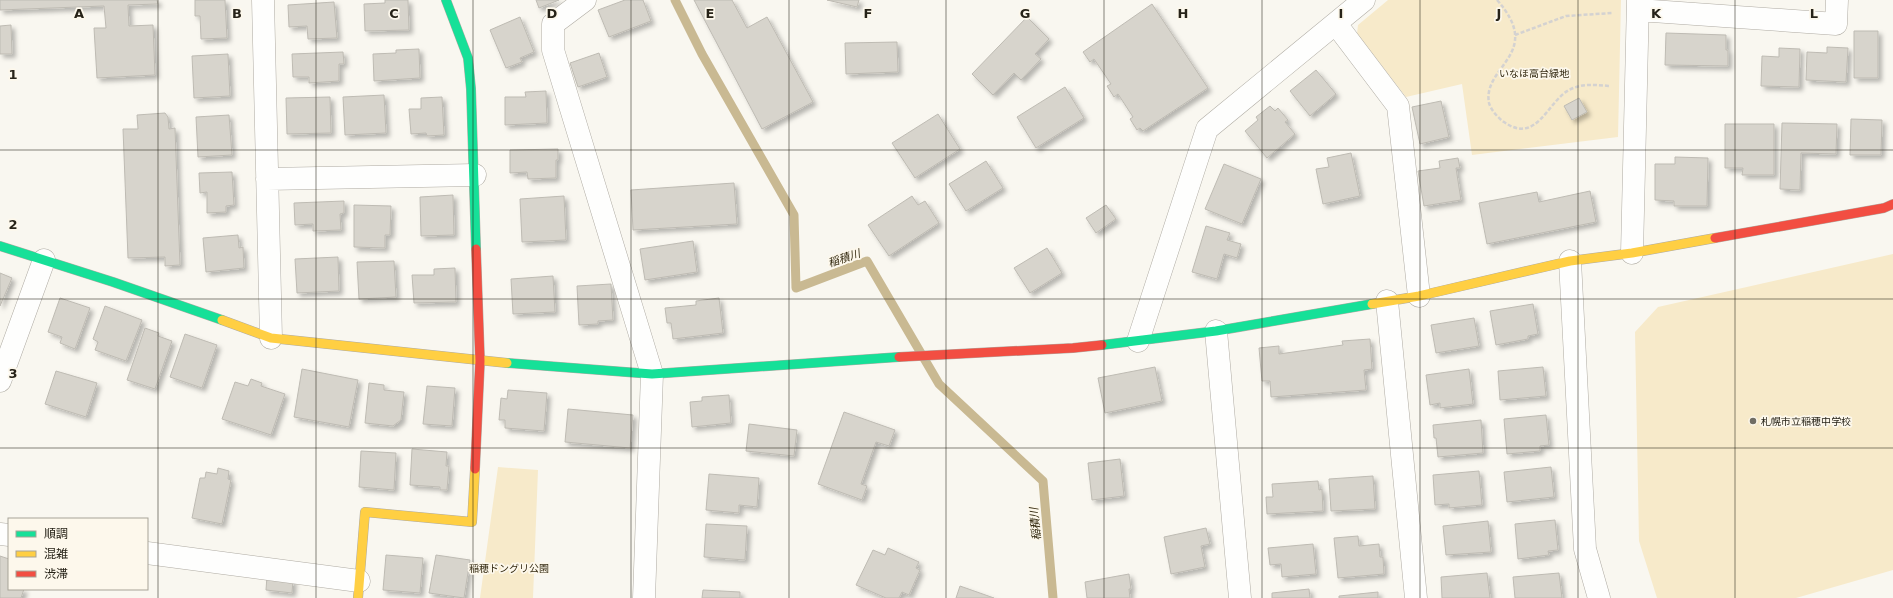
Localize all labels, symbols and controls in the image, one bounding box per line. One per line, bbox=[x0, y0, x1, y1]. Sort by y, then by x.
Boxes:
text: A bbox=[74, 6, 84, 21]
text: B bbox=[232, 6, 242, 21]
text: C bbox=[389, 6, 399, 21]
text: D bbox=[547, 6, 558, 21]
text: E bbox=[706, 6, 714, 21]
text: F bbox=[864, 6, 872, 21]
text: G bbox=[1020, 6, 1030, 21]
text: H bbox=[1178, 6, 1188, 21]
text: I bbox=[1339, 6, 1343, 21]
text: J bbox=[1496, 6, 1501, 21]
text: K bbox=[1651, 6, 1662, 21]
text: L bbox=[1810, 6, 1818, 21]
text: 1 bbox=[8, 67, 18, 82]
park label: いなほ高台緑地 bbox=[1499, 68, 1570, 79]
text: 2 bbox=[8, 217, 18, 232]
water label: 稲積川 bbox=[826, 247, 863, 270]
text: 3 bbox=[8, 366, 18, 381]
marker: 札幌市立稲穂中学校 bbox=[1748, 416, 1758, 426]
place label: 札幌市立稲穂中学校 bbox=[1761, 416, 1851, 427]
water label: 稲積川 bbox=[1027, 506, 1043, 541]
legend bbox=[8, 518, 148, 590]
text: 順調 bbox=[44, 527, 68, 541]
text: 混雑 bbox=[44, 547, 68, 561]
park label: 稲穂ドングリ公園 bbox=[469, 563, 549, 574]
text: 渋滞 bbox=[44, 567, 68, 581]

